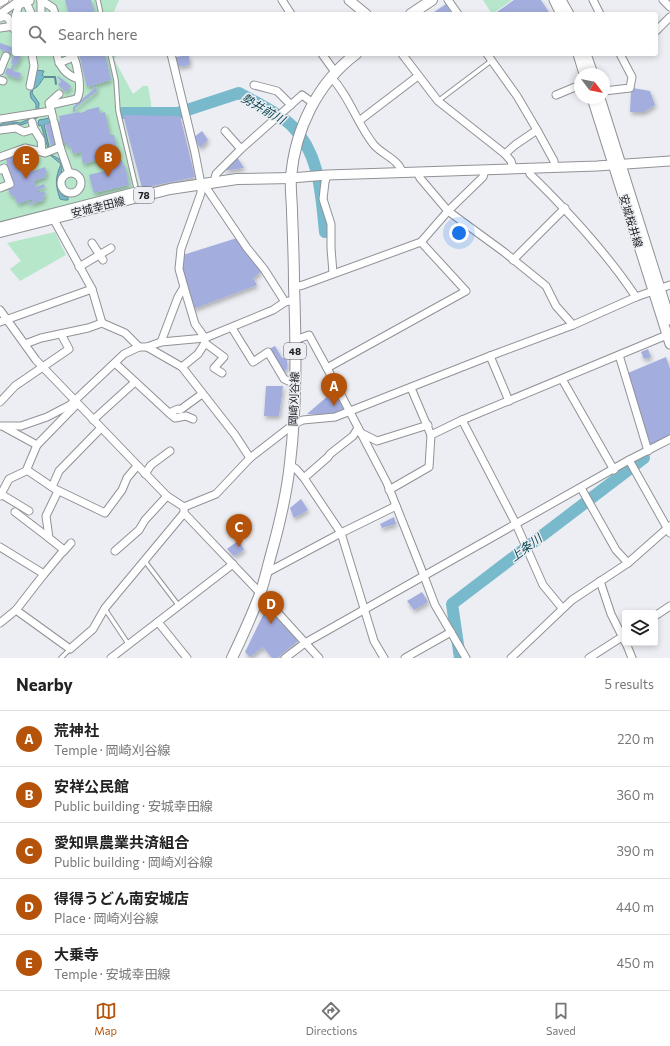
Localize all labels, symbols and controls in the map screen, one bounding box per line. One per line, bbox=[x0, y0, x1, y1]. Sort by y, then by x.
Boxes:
search box bbox=[12, 12, 658, 56]
icon: search bbox=[26, 23, 48, 45]
text: Search here bbox=[58, 25, 137, 43]
north arrow bbox=[574, 68, 610, 104]
water label: 勢井前川 bbox=[239, 90, 290, 127]
pin: B bbox=[95, 144, 121, 177]
pin: E bbox=[13, 146, 39, 179]
road number: 78 bbox=[134, 187, 154, 203]
street label: 安城桜井線 bbox=[617, 193, 646, 249]
street label: 安城幸田線 bbox=[70, 194, 126, 219]
your location bbox=[449, 223, 469, 243]
road number: 48 bbox=[284, 343, 306, 359]
street label: 岡崎刈谷線 bbox=[286, 371, 301, 427]
pin: A bbox=[321, 373, 347, 406]
pin: C bbox=[226, 514, 252, 547]
water label: 上条川 bbox=[507, 530, 546, 564]
pin: D bbox=[258, 591, 284, 624]
map controls bbox=[622, 610, 658, 646]
button: layers bbox=[622, 610, 658, 646]
text: Nearby bbox=[16, 674, 73, 695]
text: 5 results bbox=[604, 676, 654, 692]
text: 荒神社 bbox=[54, 721, 99, 739]
text: A bbox=[24, 731, 34, 747]
text: 220 m bbox=[617, 731, 654, 747]
text: Temple · 岡崎刈谷線 bbox=[54, 742, 170, 758]
text: 安祥公民館 bbox=[54, 777, 129, 795]
text: B bbox=[25, 787, 33, 803]
text: 360 m bbox=[616, 787, 654, 803]
text: Public building · 安城幸田線 bbox=[54, 798, 213, 814]
text: 愛知県農業共済組合 bbox=[54, 833, 189, 851]
text: C bbox=[25, 843, 33, 859]
text: 390 m bbox=[616, 843, 654, 859]
text: Public building · 岡崎刈谷線 bbox=[54, 854, 213, 870]
text: 得得うどん南安城店 bbox=[54, 889, 189, 907]
text: D bbox=[24, 899, 34, 915]
text: 440 m bbox=[616, 899, 654, 915]
text: Place · 岡崎刈谷線 bbox=[54, 910, 159, 926]
text: 大乗寺 bbox=[54, 945, 99, 963]
text: E bbox=[25, 955, 33, 971]
text: 450 m bbox=[616, 955, 654, 971]
text: Temple · 安城幸田線 bbox=[54, 966, 170, 982]
tab: Map bbox=[94, 1000, 117, 1037]
tab: Directions bbox=[306, 1000, 357, 1037]
tab: Saved bbox=[546, 1000, 576, 1037]

